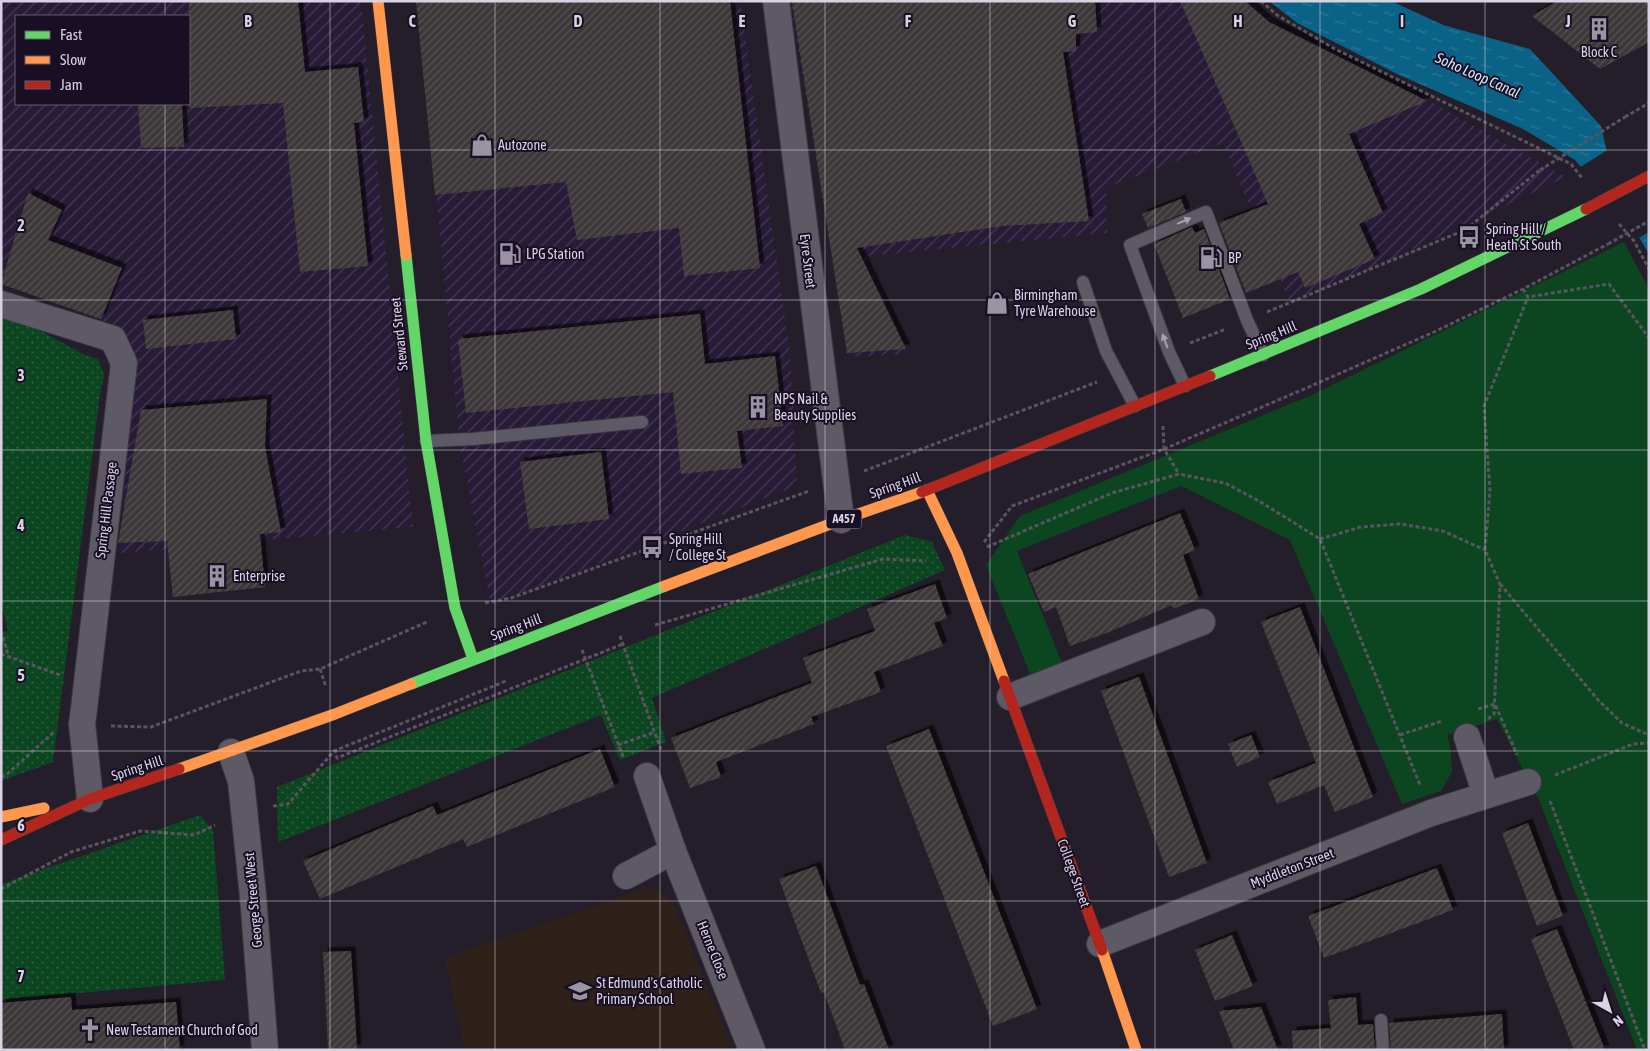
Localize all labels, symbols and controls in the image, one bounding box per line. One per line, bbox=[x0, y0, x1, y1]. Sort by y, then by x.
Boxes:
text: B bbox=[244, 12, 252, 30]
text: C bbox=[408, 12, 416, 30]
text: D bbox=[574, 12, 583, 30]
text: E bbox=[739, 12, 746, 30]
text: F bbox=[905, 12, 912, 30]
text: G bbox=[1068, 12, 1077, 30]
text: H bbox=[1233, 12, 1243, 30]
text: I bbox=[1400, 12, 1404, 30]
text: J bbox=[1564, 12, 1571, 30]
legend bbox=[15, 15, 190, 105]
building icon: Block C bbox=[1586, 16, 1612, 42]
text: Fast bbox=[60, 26, 82, 43]
place label: Block C bbox=[1581, 44, 1618, 60]
water label: Soho Loop Canal bbox=[1432, 48, 1523, 101]
text: Slow bbox=[60, 51, 86, 68]
text: Jam bbox=[60, 76, 83, 93]
shop icon: Autozone bbox=[469, 132, 495, 158]
place label: Autozone bbox=[498, 137, 547, 153]
text: 2 bbox=[17, 216, 25, 234]
one-way arrow bbox=[1177, 217, 1191, 225]
place label: Spring Hill / Heath St South bbox=[1486, 221, 1562, 253]
bus stop icon: Spring Hill / Heath St South bbox=[1456, 224, 1482, 250]
street label: Eyre Street bbox=[797, 233, 819, 289]
fuel station icon: LPG Station bbox=[497, 241, 523, 267]
fuel station icon: BP bbox=[1198, 245, 1224, 271]
place label: LPG Station bbox=[526, 246, 585, 262]
place label: BP bbox=[1228, 250, 1242, 266]
place label: Birmingham Tyre Warehouse bbox=[1014, 287, 1096, 319]
shop icon: Birmingham Tyre Warehouse bbox=[984, 290, 1010, 316]
street label: Steward Street bbox=[387, 296, 411, 372]
street label: Spring Hill bbox=[1243, 317, 1299, 352]
one-way arrow bbox=[1161, 334, 1168, 349]
text: 3 bbox=[17, 366, 25, 384]
place label: NPS Nail & Beauty Supplies bbox=[774, 391, 856, 423]
building icon: NPS Nail & Beauty Supplies bbox=[745, 394, 771, 420]
street label: Spring Hill Passage bbox=[92, 461, 120, 559]
street label: Spring Hill bbox=[867, 469, 923, 501]
road number: A457 bbox=[826, 509, 862, 528]
text: 4 bbox=[16, 516, 25, 534]
place label: Spring Hill / College St bbox=[669, 531, 726, 563]
bus stop icon: Spring Hill / College St bbox=[639, 534, 665, 560]
building icon: Enterprise bbox=[204, 563, 230, 589]
place label: Enterprise bbox=[233, 568, 285, 584]
street label: Spring Hill bbox=[488, 610, 544, 644]
text: 5 bbox=[17, 666, 25, 684]
street label: Spring Hill bbox=[109, 752, 165, 784]
text: 6 bbox=[17, 816, 25, 834]
street label: College Street bbox=[1054, 837, 1094, 909]
street label: Myddleton Street bbox=[1248, 845, 1336, 891]
street label: George Street West bbox=[241, 852, 265, 948]
street label: Herne Close bbox=[694, 919, 732, 981]
text: 7 bbox=[17, 967, 25, 985]
place label: St Edmund's Catholic Primary School bbox=[596, 975, 703, 1007]
school or university icon: St Edmund's Catholic Primary School bbox=[567, 978, 593, 1004]
north arrow bbox=[1585, 986, 1635, 1036]
text: N bbox=[1610, 1012, 1626, 1030]
church icon: New Testament Church of God bbox=[77, 1017, 103, 1043]
place label: New Testament Church of God bbox=[106, 1022, 258, 1038]

